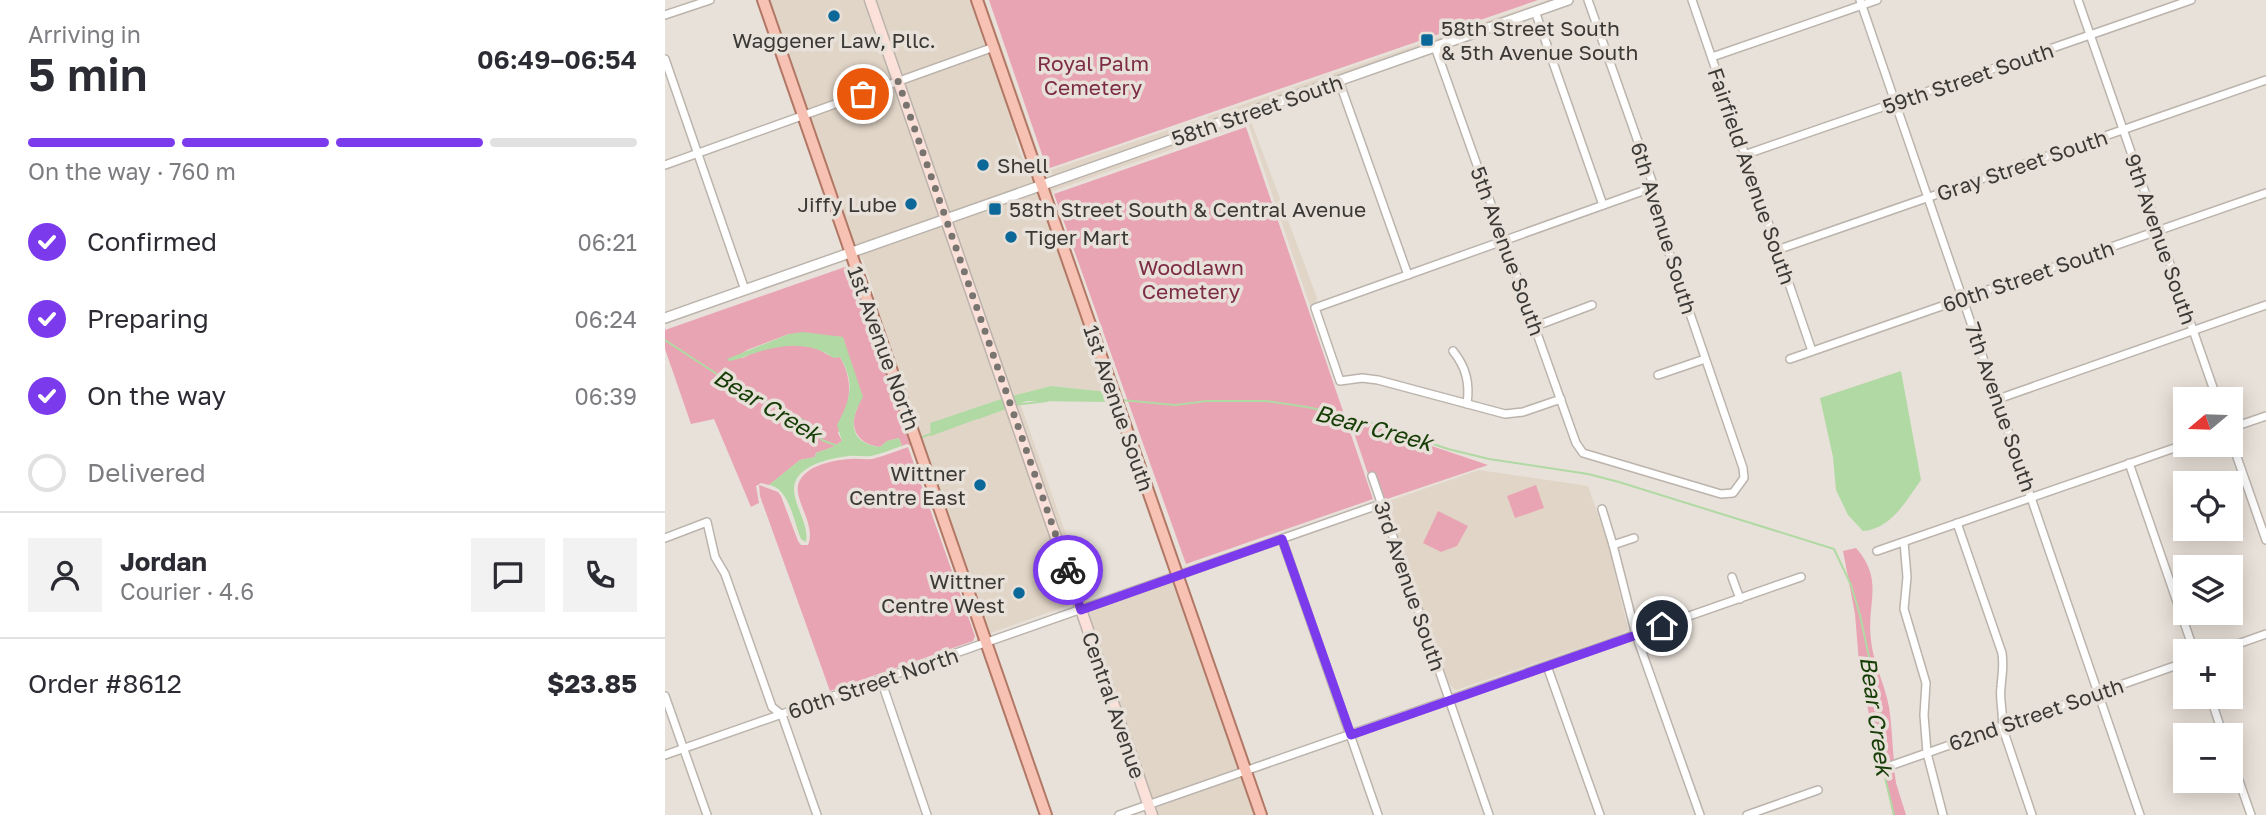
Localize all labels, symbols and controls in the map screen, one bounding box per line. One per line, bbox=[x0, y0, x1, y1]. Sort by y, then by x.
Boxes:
marker: Waggener Law, Pllc. bbox=[826, 8, 842, 24]
place label: 58th Street South & 5th Avenue South bbox=[1441, 15, 1639, 65]
text: Arriving in bbox=[28, 20, 141, 48]
place label: Waggener Law, Pllc. bbox=[732, 27, 936, 53]
marker: 58th Street South & 5th Avenue South bbox=[1419, 32, 1435, 48]
street label: 59th Street South bbox=[1879, 37, 2057, 119]
text: 06:49–06:54 bbox=[477, 44, 637, 75]
text: 5 min bbox=[28, 46, 148, 101]
park label: Royal Palm Cemetery bbox=[1037, 50, 1149, 100]
pin bbox=[833, 64, 893, 124]
street label: Fairfield Avenue South bbox=[1703, 64, 1801, 288]
street label: 58th Street South bbox=[1168, 69, 1346, 151]
icon: bag bbox=[844, 75, 882, 113]
street label: Gray Street South bbox=[1933, 124, 2111, 206]
street label: 6th Avenue South bbox=[1625, 139, 1703, 317]
street label: 9th Avenue South bbox=[2120, 150, 2202, 328]
place label: Shell bbox=[997, 152, 1049, 178]
text: On the way · 760 m bbox=[28, 157, 236, 185]
marker: Shell bbox=[975, 157, 991, 173]
street label: 5th Avenue South bbox=[1465, 163, 1551, 339]
place label: Jiffy Lube bbox=[797, 191, 897, 217]
marker: Jiffy Lube bbox=[903, 196, 919, 212]
place label: 58th Street South & Central Avenue bbox=[1009, 196, 1366, 222]
marker: 58th Street South & Central Avenue bbox=[987, 201, 1003, 217]
icon: check bbox=[28, 223, 66, 261]
place label: Tiger Mart bbox=[1025, 224, 1129, 250]
text: Confirmed bbox=[87, 226, 217, 257]
text: 06:21 bbox=[577, 228, 637, 256]
marker: Tiger Mart bbox=[1003, 229, 1019, 245]
street label: 60th Street South bbox=[1939, 234, 2117, 318]
park label: Woodlawn Cemetery bbox=[1138, 254, 1244, 304]
street label: 1st Avenue North bbox=[842, 262, 926, 434]
icon: check bbox=[28, 300, 66, 338]
text: Preparing bbox=[87, 303, 209, 334]
text: 06:24 bbox=[575, 305, 637, 333]
street label: 7th Avenue South bbox=[1960, 319, 2042, 495]
street label: 1st Avenue South bbox=[1078, 321, 1160, 495]
water label: Bear Creek bbox=[709, 362, 829, 449]
icon: check bbox=[28, 377, 66, 415]
text: On the way bbox=[87, 380, 226, 411]
text: 06:39 bbox=[575, 382, 637, 410]
north arrow bbox=[2173, 387, 2243, 457]
map controls bbox=[2173, 387, 2243, 793]
water label: Bear Creek bbox=[1312, 398, 1438, 457]
text: Delivered bbox=[87, 457, 206, 488]
place label: Wittner Centre East bbox=[849, 460, 966, 510]
button: locate bbox=[2173, 471, 2243, 541]
marker: Wittner Centre East bbox=[972, 477, 988, 493]
street label: 3rd Avenue South bbox=[1369, 498, 1451, 674]
courier bbox=[1033, 535, 1103, 605]
button: person bbox=[28, 538, 102, 612]
button: chat bbox=[471, 538, 545, 612]
button: phone bbox=[563, 538, 637, 612]
text: Jordan bbox=[120, 546, 207, 577]
icon: bike bbox=[1049, 551, 1087, 589]
button: layers bbox=[2173, 555, 2243, 625]
place label: Wittner Centre West bbox=[881, 568, 1005, 618]
text: Courier · 4.6 bbox=[120, 577, 254, 605]
marker: Wittner Centre West bbox=[1011, 585, 1027, 601]
pin bbox=[1632, 596, 1692, 656]
icon: home bbox=[1643, 607, 1681, 645]
street label: Central Avenue bbox=[1077, 628, 1151, 782]
button: + bbox=[2173, 639, 2243, 709]
street label: 60th Street North bbox=[785, 642, 961, 724]
water label: Bear Creek bbox=[1855, 654, 1900, 780]
text: Order #8612 bbox=[28, 668, 182, 699]
text: $23.85 bbox=[547, 668, 637, 699]
street label: 62nd Street South bbox=[1945, 672, 2127, 756]
button: − bbox=[2173, 723, 2243, 793]

